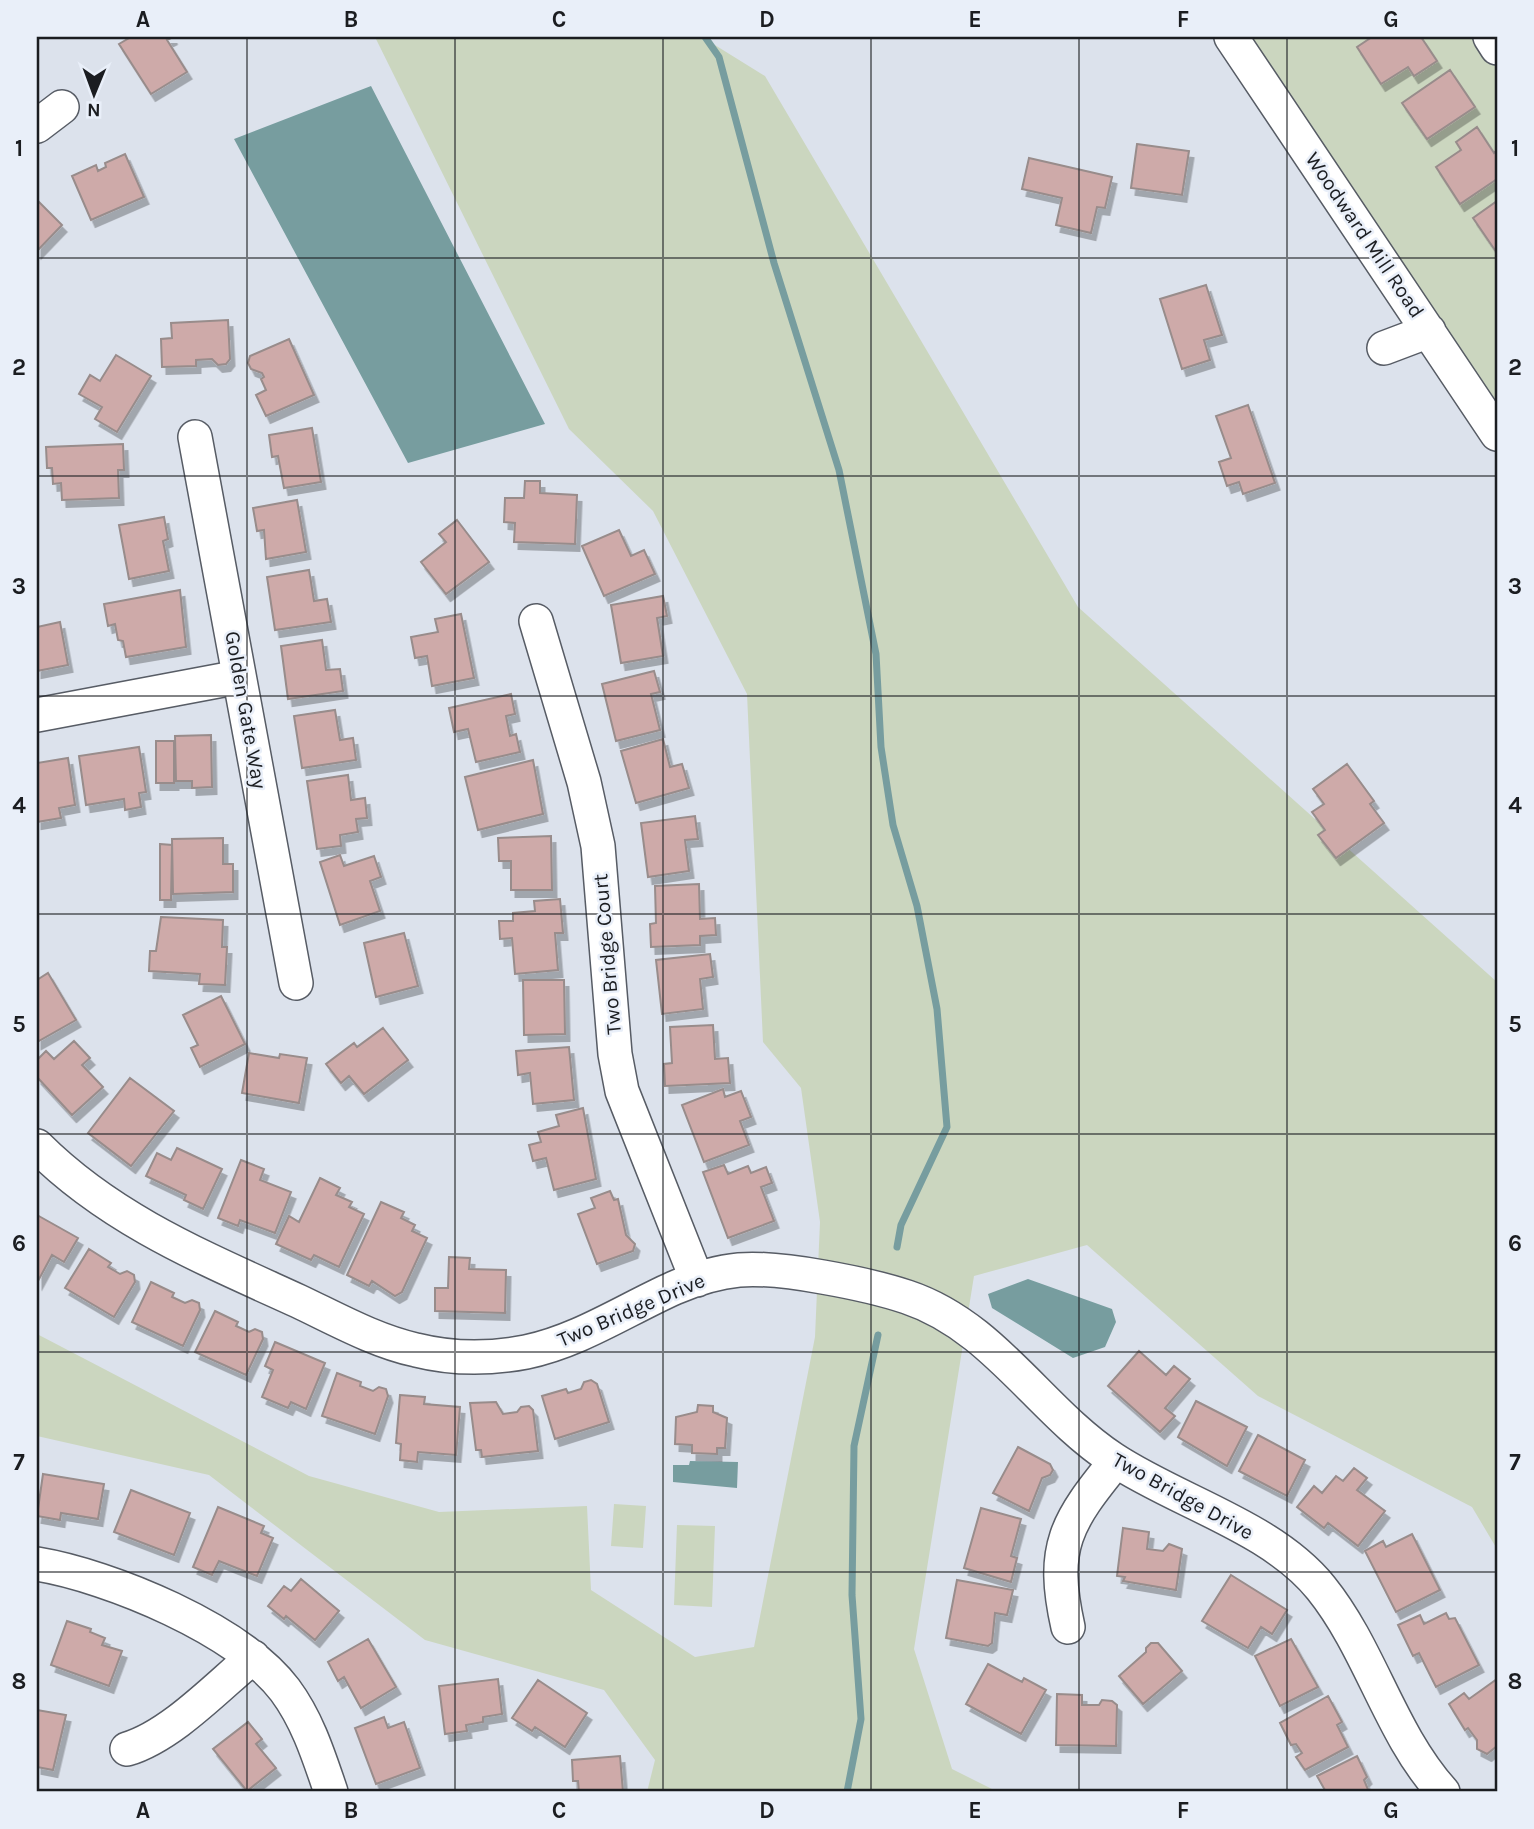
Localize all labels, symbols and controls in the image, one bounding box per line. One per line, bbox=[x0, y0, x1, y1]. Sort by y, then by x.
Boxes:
text: A bbox=[136, 6, 150, 33]
text: B bbox=[344, 6, 358, 33]
text: C bbox=[552, 6, 566, 33]
text: D bbox=[759, 6, 775, 33]
text: E bbox=[968, 6, 982, 33]
text: F bbox=[1177, 6, 1189, 33]
text: G bbox=[1383, 6, 1399, 33]
north arrow bbox=[60, 60, 130, 130]
text: N bbox=[87, 99, 101, 121]
text: 1 bbox=[15, 135, 23, 162]
text: 1 bbox=[1511, 135, 1519, 162]
street label: Woodward Mill Road bbox=[1301, 148, 1429, 322]
text: 2 bbox=[12, 354, 26, 381]
text: 2 bbox=[1508, 354, 1522, 381]
text: 3 bbox=[12, 573, 26, 600]
text: 3 bbox=[1508, 573, 1522, 600]
street label: Golden Gate Way bbox=[220, 629, 272, 791]
text: 4 bbox=[12, 792, 26, 819]
text: 4 bbox=[1508, 792, 1522, 819]
street label: Two Bridge Court bbox=[588, 873, 626, 1035]
text: 5 bbox=[12, 1011, 26, 1038]
text: 5 bbox=[1508, 1011, 1522, 1038]
text: 6 bbox=[12, 1230, 26, 1257]
text: 6 bbox=[1508, 1230, 1522, 1257]
street label: Two Bridge Drive bbox=[554, 1268, 708, 1352]
street label: Two Bridge Drive bbox=[1108, 1447, 1258, 1545]
text: 7 bbox=[13, 1449, 25, 1476]
text: 7 bbox=[1509, 1449, 1521, 1476]
text: 8 bbox=[12, 1668, 26, 1695]
text: 8 bbox=[1508, 1668, 1522, 1695]
text: A bbox=[136, 1797, 150, 1824]
text: B bbox=[344, 1797, 358, 1824]
text: C bbox=[552, 1797, 566, 1824]
text: D bbox=[759, 1797, 775, 1824]
text: E bbox=[968, 1797, 982, 1824]
text: F bbox=[1177, 1797, 1189, 1824]
text: G bbox=[1383, 1797, 1399, 1824]

